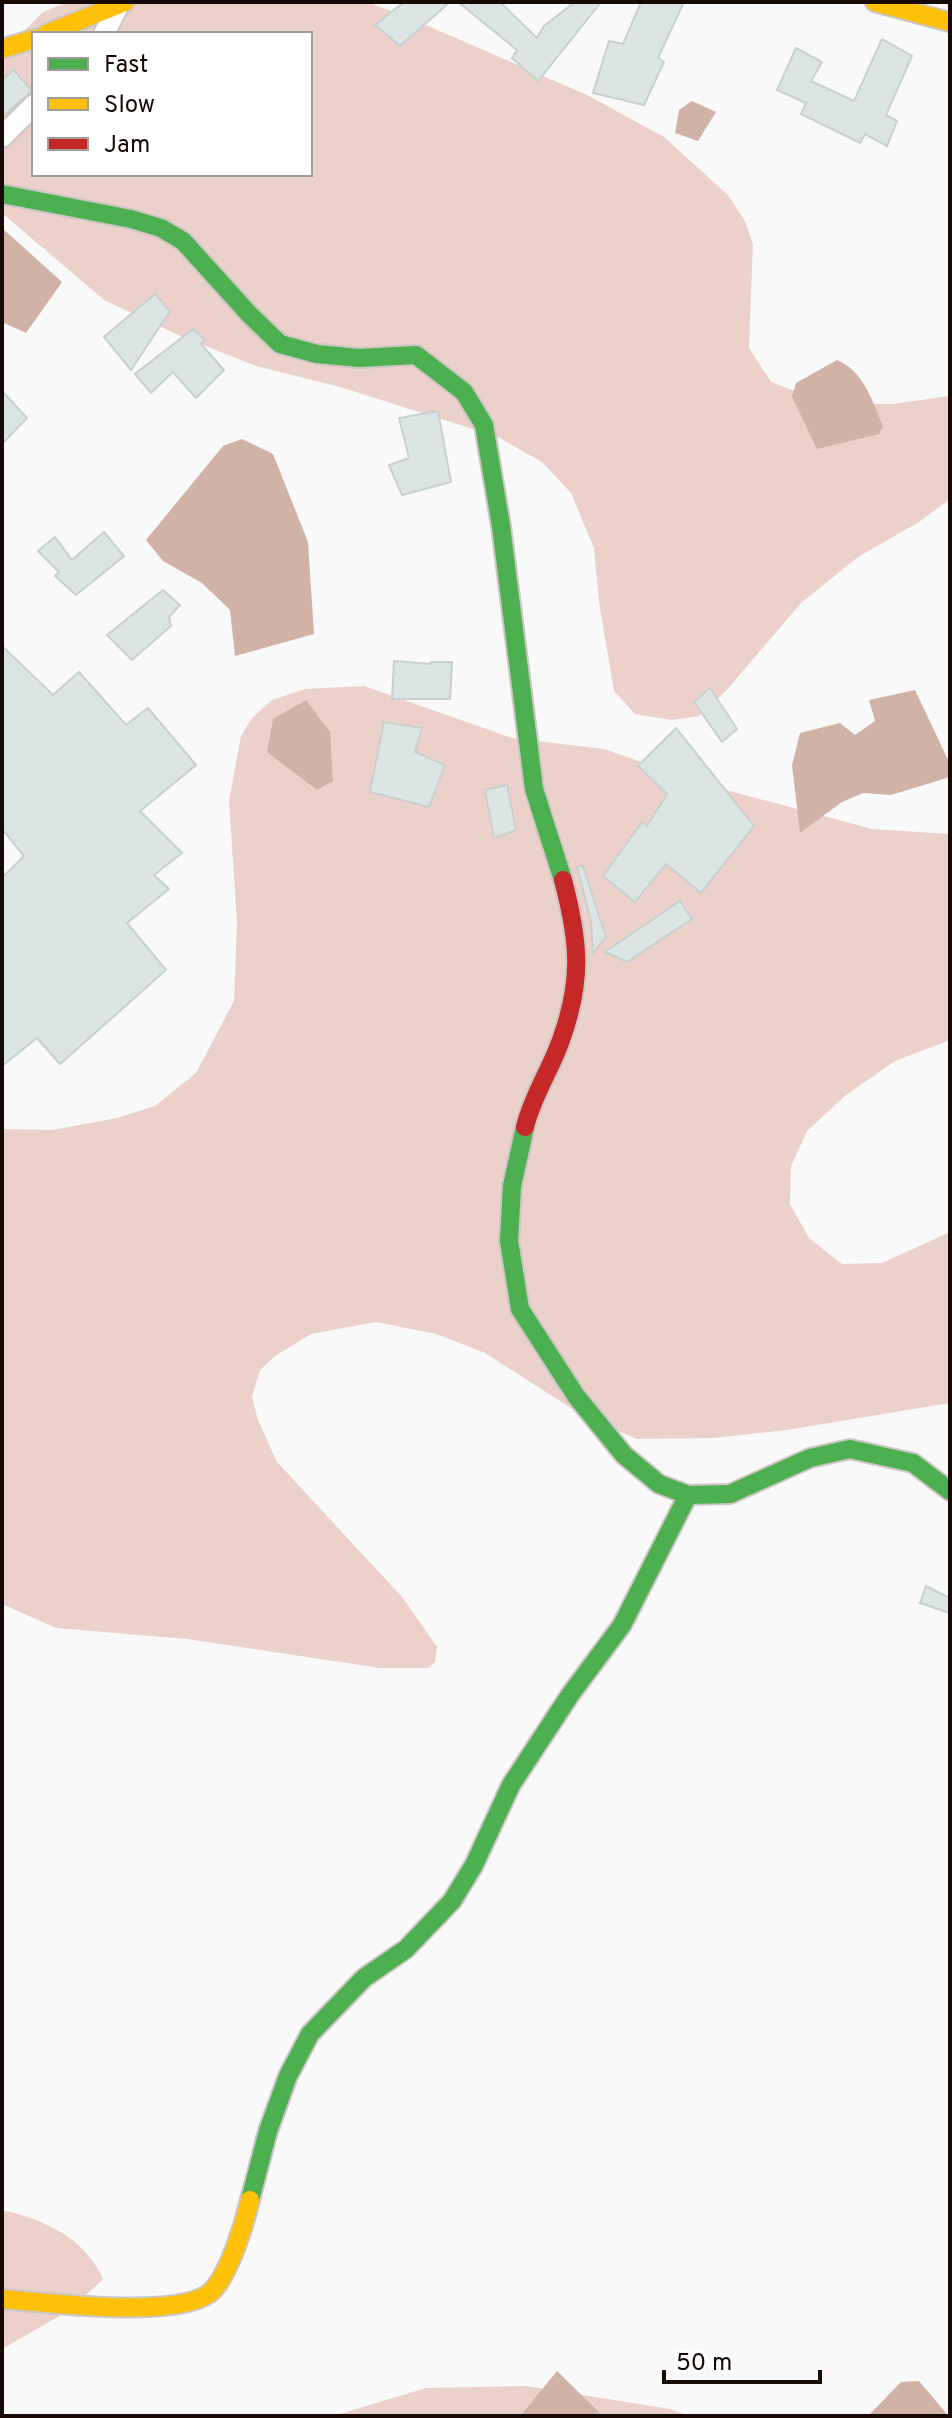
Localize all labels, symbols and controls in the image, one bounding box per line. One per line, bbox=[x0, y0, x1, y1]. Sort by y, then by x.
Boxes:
legend bbox=[32, 32, 312, 176]
text: Fast bbox=[104, 51, 148, 81]
text: Slow bbox=[104, 91, 155, 121]
text: Jam bbox=[104, 131, 150, 161]
scale bar bbox=[664, 2334, 820, 2384]
text: 50 m bbox=[676, 2349, 732, 2379]

